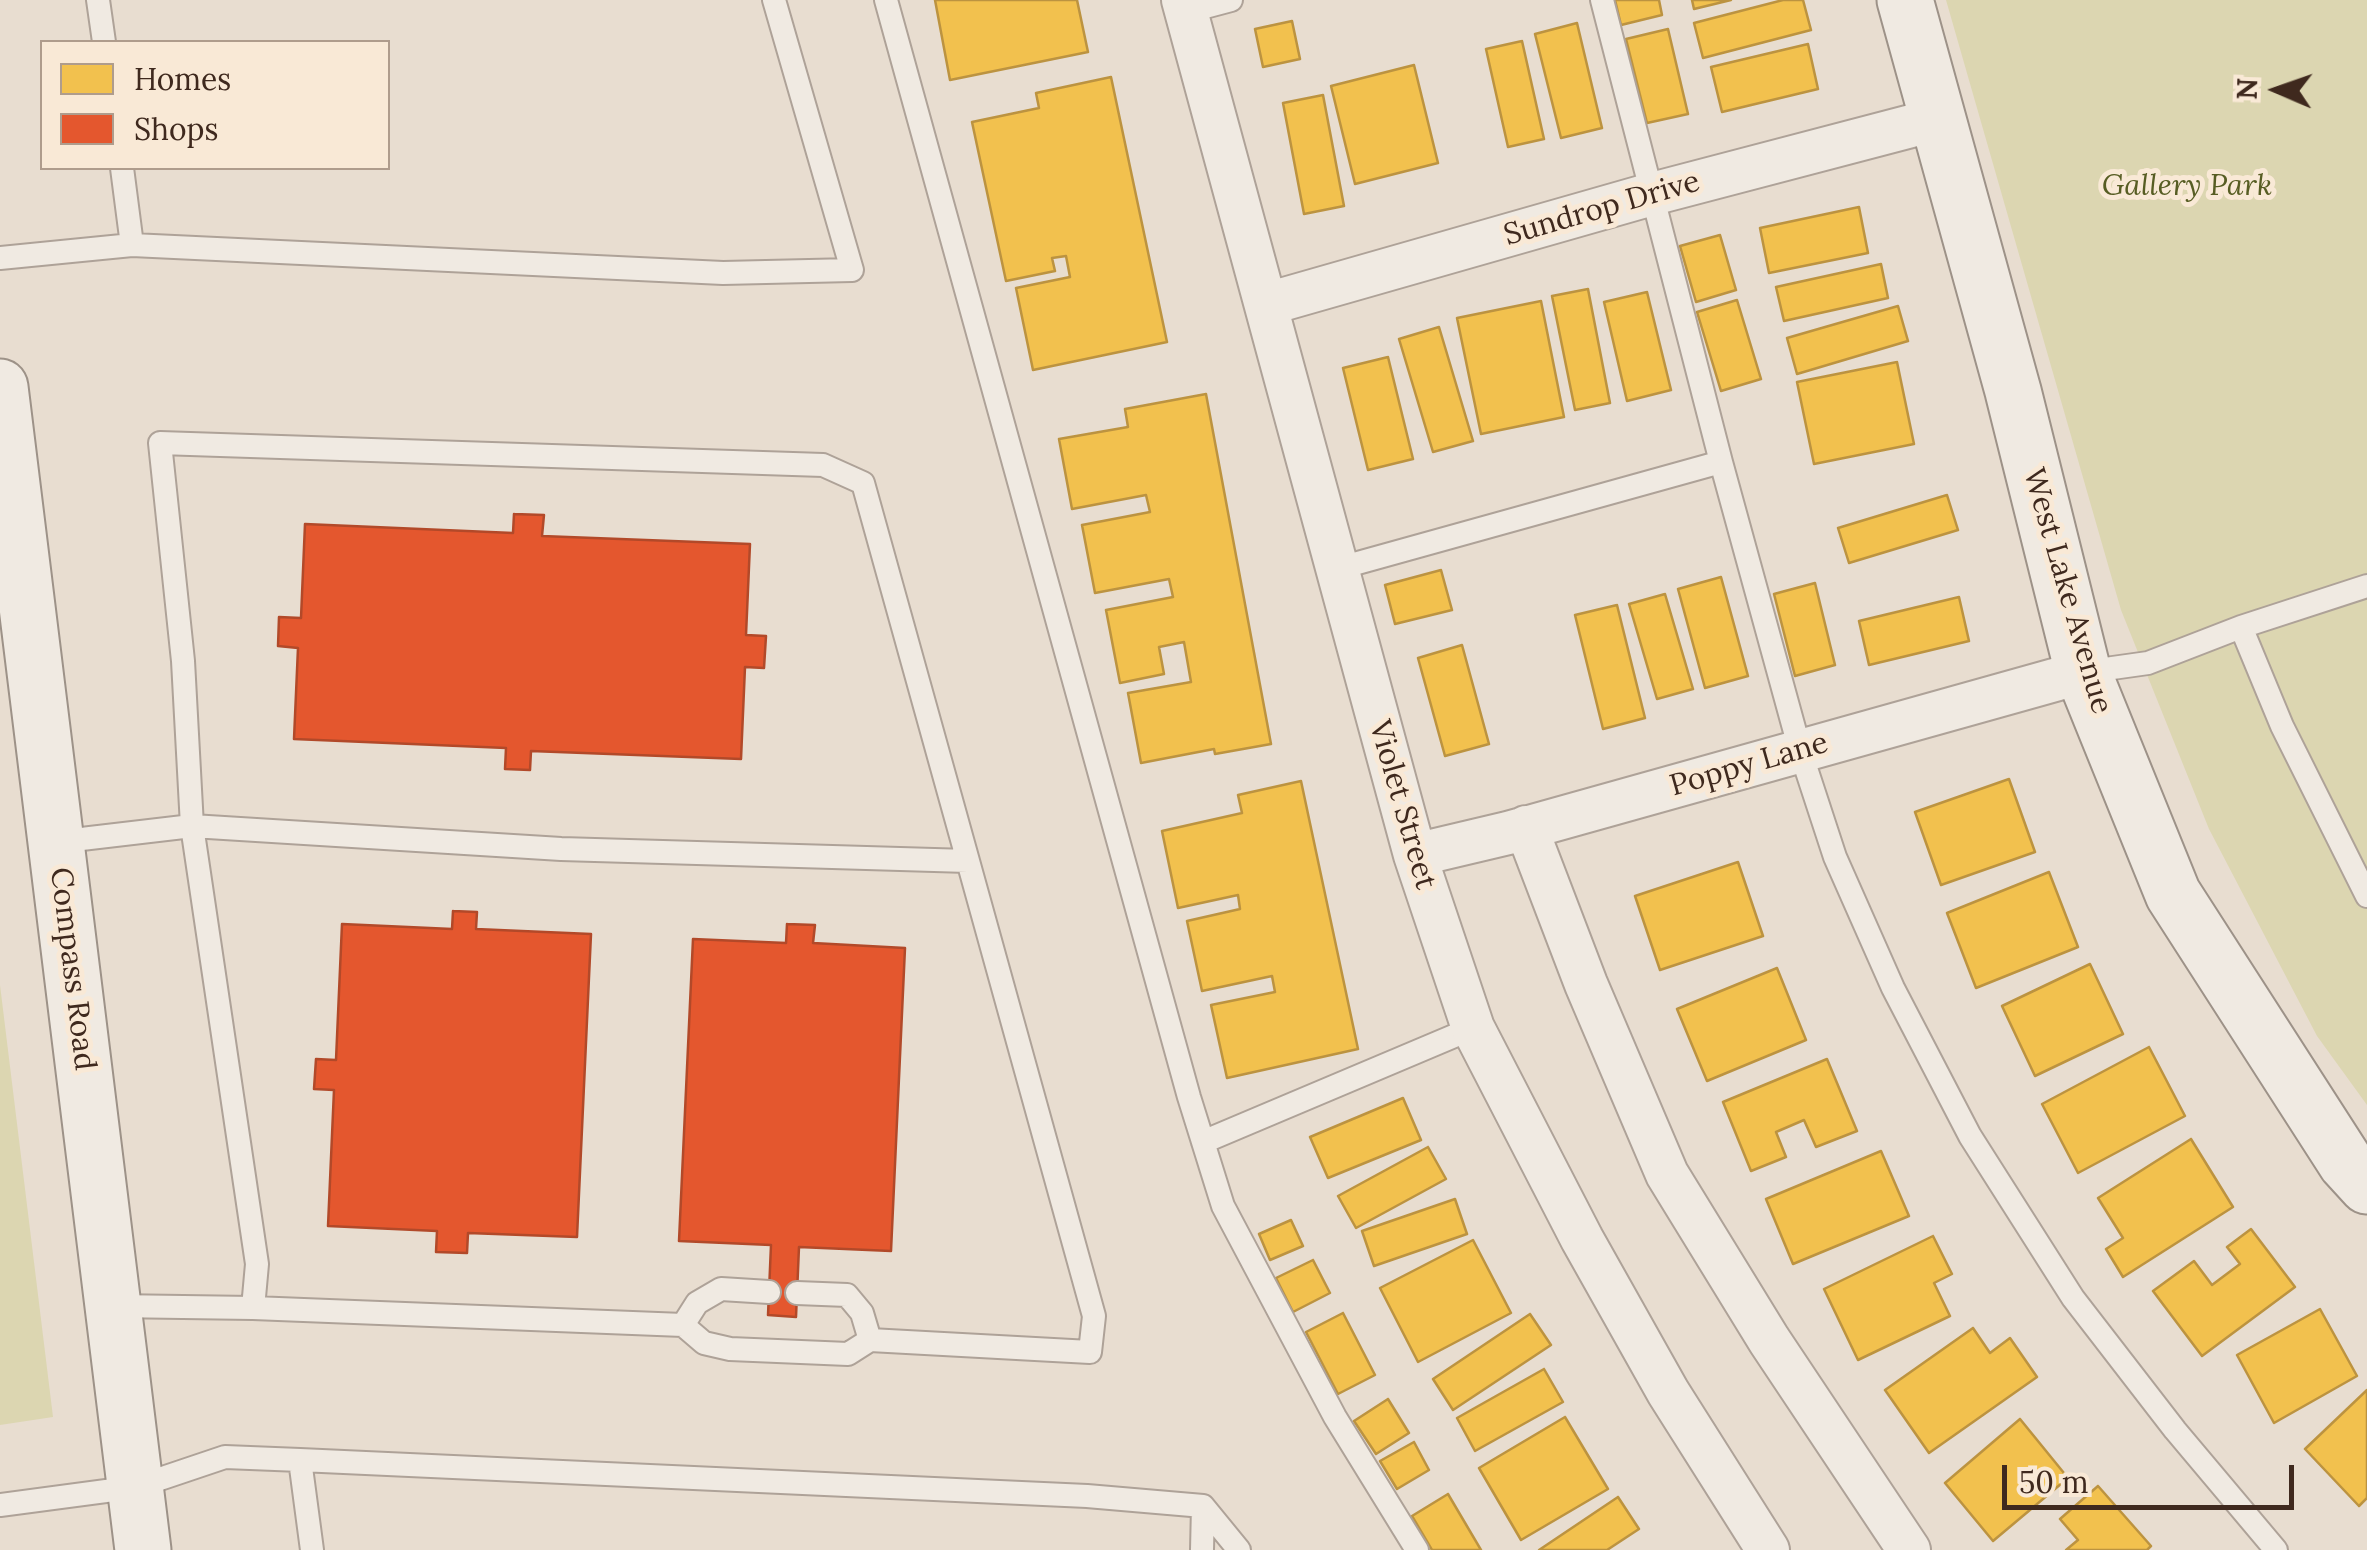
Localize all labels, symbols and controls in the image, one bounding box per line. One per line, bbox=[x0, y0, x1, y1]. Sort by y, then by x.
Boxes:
legend bbox=[40, 40, 390, 170]
north arrow bbox=[2227, 40, 2327, 140]
text: Homes bbox=[134, 60, 231, 98]
text: N bbox=[2229, 78, 2265, 100]
text: Shops bbox=[134, 110, 218, 148]
street label: Sundrop Drive bbox=[1500, 164, 1704, 254]
park label: Gallery Park bbox=[2102, 168, 2272, 204]
street label: West Lake Avenue bbox=[2015, 464, 2119, 718]
street label: Violet Street bbox=[1361, 716, 1443, 894]
street label: Poppy Lane bbox=[1666, 725, 1832, 805]
street label: Compass Road bbox=[42, 866, 102, 1072]
scale bar bbox=[2007, 1445, 2300, 1507]
text: 50 m bbox=[2019, 1463, 2089, 1501]

